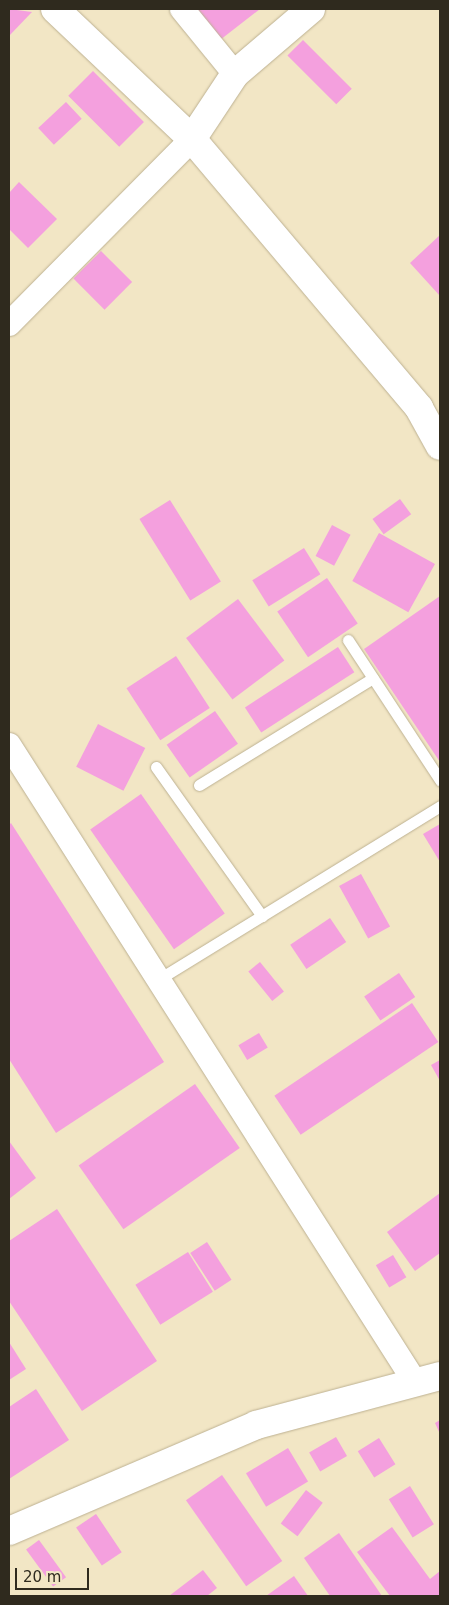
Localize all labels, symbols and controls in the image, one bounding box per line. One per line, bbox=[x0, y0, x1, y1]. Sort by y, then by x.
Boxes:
scale bar bbox=[18, 1558, 91, 1590]
text: 20 m bbox=[23, 1568, 61, 1586]

